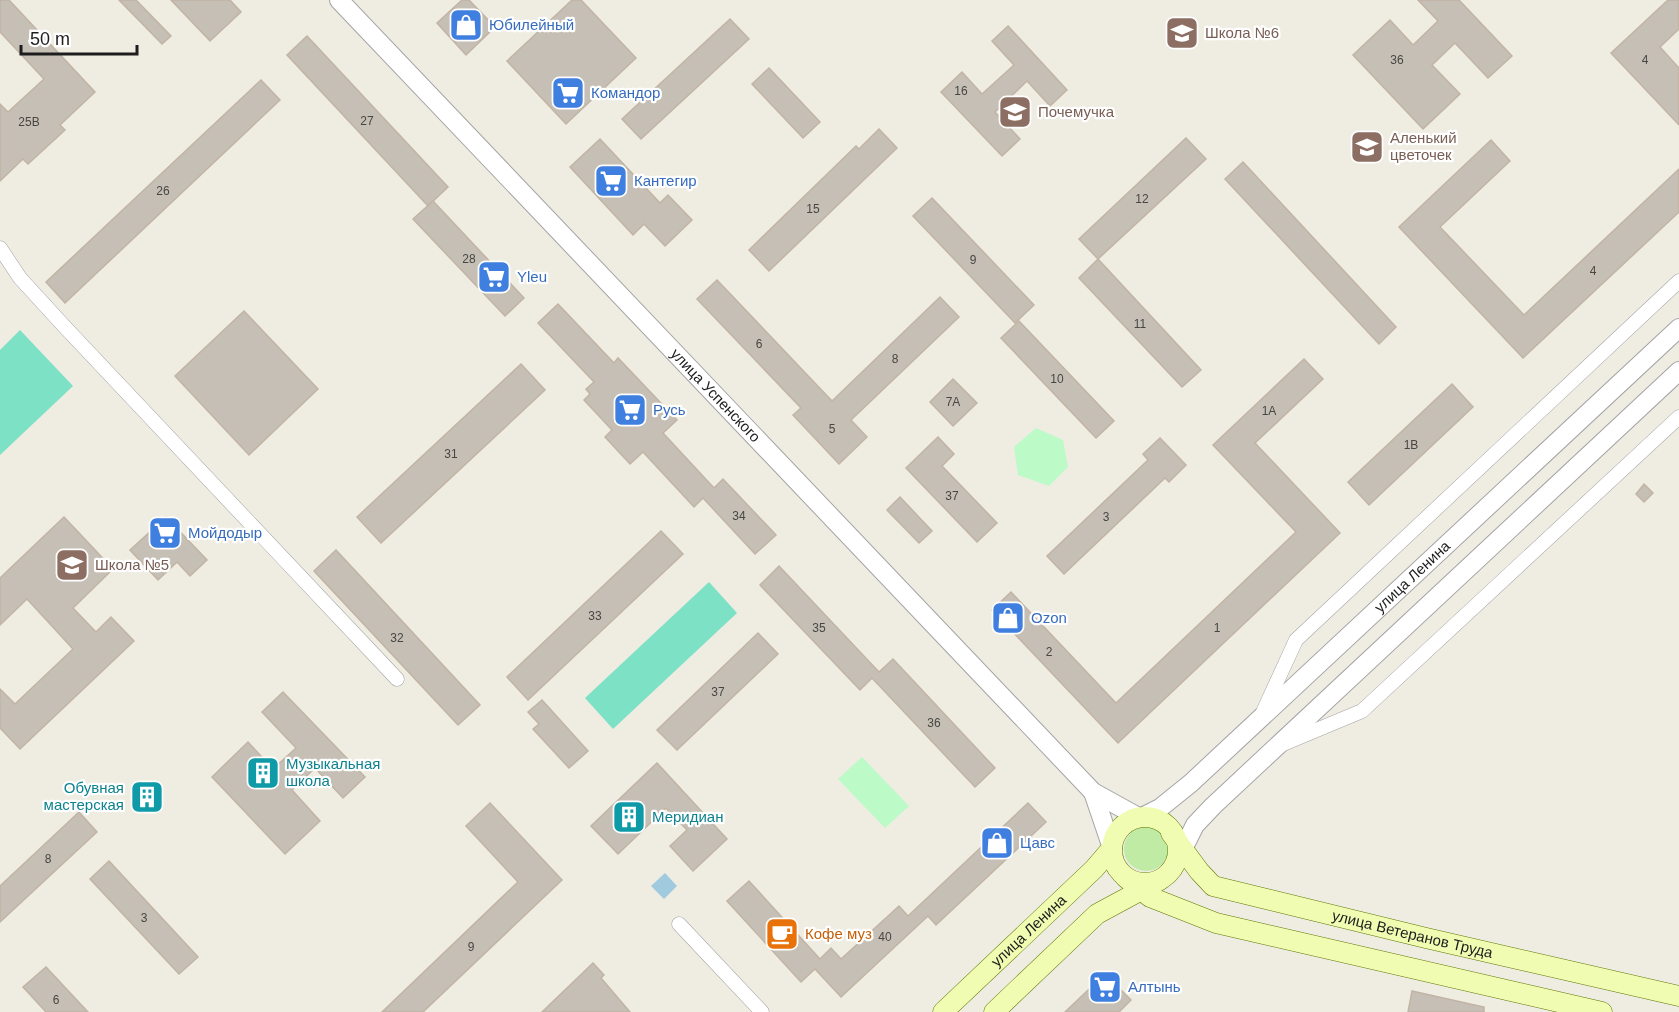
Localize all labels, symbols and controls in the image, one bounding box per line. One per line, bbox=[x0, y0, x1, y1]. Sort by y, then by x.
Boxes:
shop icon: Юбилейный bbox=[448, 7, 484, 43]
school or university icon: Школа №6 bbox=[1164, 15, 1200, 51]
place label: Юбилейный bbox=[489, 16, 574, 33]
scale bar bbox=[21, 18, 136, 56]
place label: Школа №6 bbox=[1205, 24, 1279, 41]
text: 50 m bbox=[30, 29, 70, 49]
house number: 36 bbox=[1390, 53, 1404, 67]
house number: 4 bbox=[1642, 53, 1649, 67]
supermarket icon: Командор bbox=[550, 75, 586, 111]
place label: Командор bbox=[591, 84, 660, 101]
house number: 16 bbox=[954, 84, 968, 98]
school or university icon: Почемучка bbox=[997, 94, 1033, 130]
place label: Почемучка bbox=[1038, 103, 1115, 120]
house number: 27 bbox=[360, 114, 374, 128]
house number: 25В bbox=[18, 115, 40, 129]
school or university icon: Аленький цветочек bbox=[1349, 129, 1385, 165]
place label: Аленький цветочек bbox=[1390, 129, 1457, 163]
supermarket icon: Кантегир bbox=[593, 163, 629, 199]
place label: Кантегир bbox=[634, 172, 697, 189]
house number: 26 bbox=[156, 184, 170, 198]
house number: 12 bbox=[1135, 192, 1149, 206]
house number: 15 bbox=[806, 202, 820, 216]
house number: 28 bbox=[462, 252, 476, 266]
house number: 9 bbox=[970, 253, 977, 267]
supermarket icon: Yleu bbox=[476, 259, 512, 295]
house number: 4 bbox=[1590, 264, 1597, 278]
place label: Yleu bbox=[517, 268, 547, 285]
house number: 11 bbox=[1134, 317, 1147, 331]
house number: 6 bbox=[756, 337, 763, 351]
street label: улица Успенского bbox=[668, 345, 764, 445]
house number: 8 bbox=[892, 352, 899, 366]
house number: 10 bbox=[1050, 372, 1064, 386]
supermarket icon: Русь bbox=[612, 392, 648, 428]
house number: 7А bbox=[946, 395, 960, 409]
place label: Русь bbox=[653, 401, 686, 418]
house number: 1А bbox=[1262, 404, 1276, 418]
house number: 5 bbox=[829, 422, 836, 436]
house number: 1В bbox=[1404, 438, 1418, 452]
house number: 31 bbox=[444, 447, 458, 461]
house number: 37 bbox=[945, 489, 959, 503]
house number: 34 bbox=[732, 509, 746, 523]
house number: 3 bbox=[1103, 510, 1110, 524]
supermarket icon: Мойдодыр bbox=[147, 515, 183, 551]
place label: Мойдодыр bbox=[188, 524, 262, 541]
street label: улица Ленина bbox=[1371, 537, 1454, 616]
school or university icon: Школа №5 bbox=[54, 547, 90, 583]
place label: Школа №5 bbox=[95, 556, 169, 573]
shop icon: Ozon bbox=[990, 600, 1026, 636]
house number: 33 bbox=[588, 609, 602, 623]
place label: Ozon bbox=[1031, 609, 1067, 626]
house number: 35 bbox=[812, 621, 826, 635]
house number: 1 bbox=[1214, 621, 1221, 635]
house number: 32 bbox=[390, 631, 404, 645]
house number: 2 bbox=[1046, 645, 1053, 659]
house number: 37 bbox=[711, 685, 725, 699]
house number: 36 bbox=[927, 716, 941, 730]
building icon: Музыкальная школа bbox=[245, 755, 281, 791]
place label: Музыкальная школа bbox=[286, 755, 380, 789]
place label: Обувная мастерская bbox=[44, 779, 124, 813]
building icon: Обувная мастерская bbox=[129, 779, 165, 815]
building icon: Меридиан bbox=[611, 799, 647, 835]
place label: Меридиан bbox=[652, 808, 723, 825]
shop icon: Цавс bbox=[979, 825, 1015, 861]
place label: Цавс bbox=[1020, 834, 1056, 851]
house number: 8 bbox=[45, 852, 52, 866]
street label: улица Ленина bbox=[987, 891, 1070, 970]
street label: улица Ветеранов Труда bbox=[1331, 906, 1495, 961]
house number: 3 bbox=[141, 911, 148, 925]
cafe icon: Кофе муз bbox=[764, 916, 800, 952]
place label: Кофе муз bbox=[805, 925, 872, 942]
house number: 40 bbox=[878, 930, 892, 944]
house number: 9 bbox=[468, 940, 475, 954]
supermarket icon: Алтынь bbox=[1087, 969, 1123, 1005]
place label: Алтынь bbox=[1128, 978, 1181, 995]
house number: 6 bbox=[53, 993, 60, 1007]

